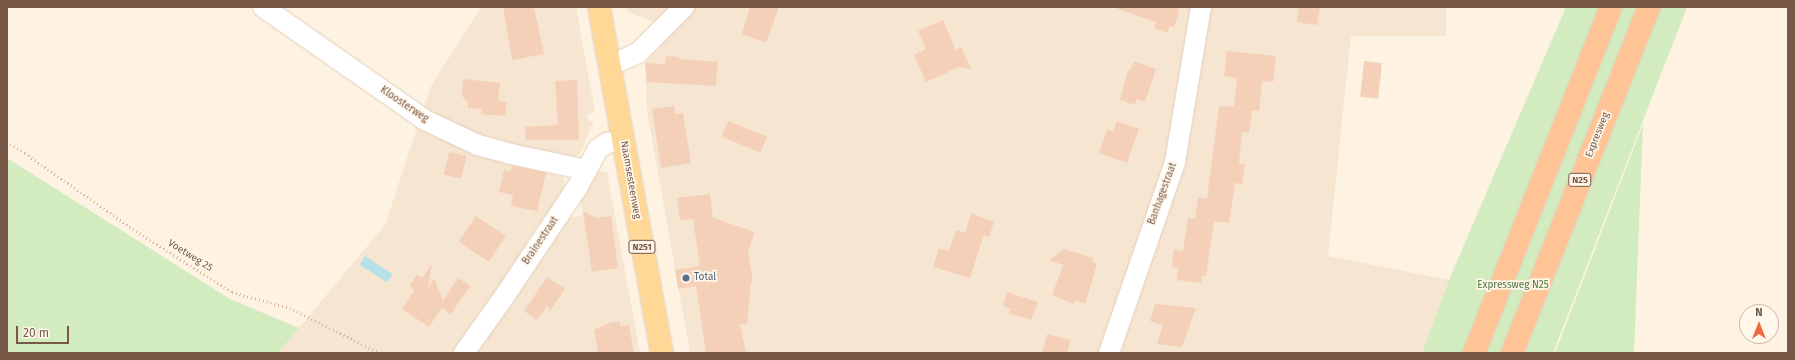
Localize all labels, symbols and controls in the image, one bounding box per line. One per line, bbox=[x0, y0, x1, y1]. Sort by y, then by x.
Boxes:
street label: Kloosterweg bbox=[378, 84, 430, 126]
street label: Expresweg bbox=[1584, 111, 1612, 159]
street label: Naamsesteenweg bbox=[617, 140, 643, 220]
street label: Banhagestraat bbox=[1146, 161, 1180, 227]
road number: N25 bbox=[1568, 173, 1592, 187]
street label: Brainestraat bbox=[521, 215, 561, 267]
street label: Voetweg 25 bbox=[165, 237, 215, 275]
road number: N251 bbox=[628, 240, 656, 254]
place label: Total bbox=[694, 272, 716, 284]
marker: Total bbox=[681, 273, 691, 283]
park label: Expressweg N25 bbox=[1477, 280, 1549, 292]
north arrow bbox=[1739, 304, 1779, 344]
text: N bbox=[1755, 306, 1763, 319]
scale bar bbox=[18, 318, 71, 344]
text: 20 m bbox=[23, 326, 49, 340]

